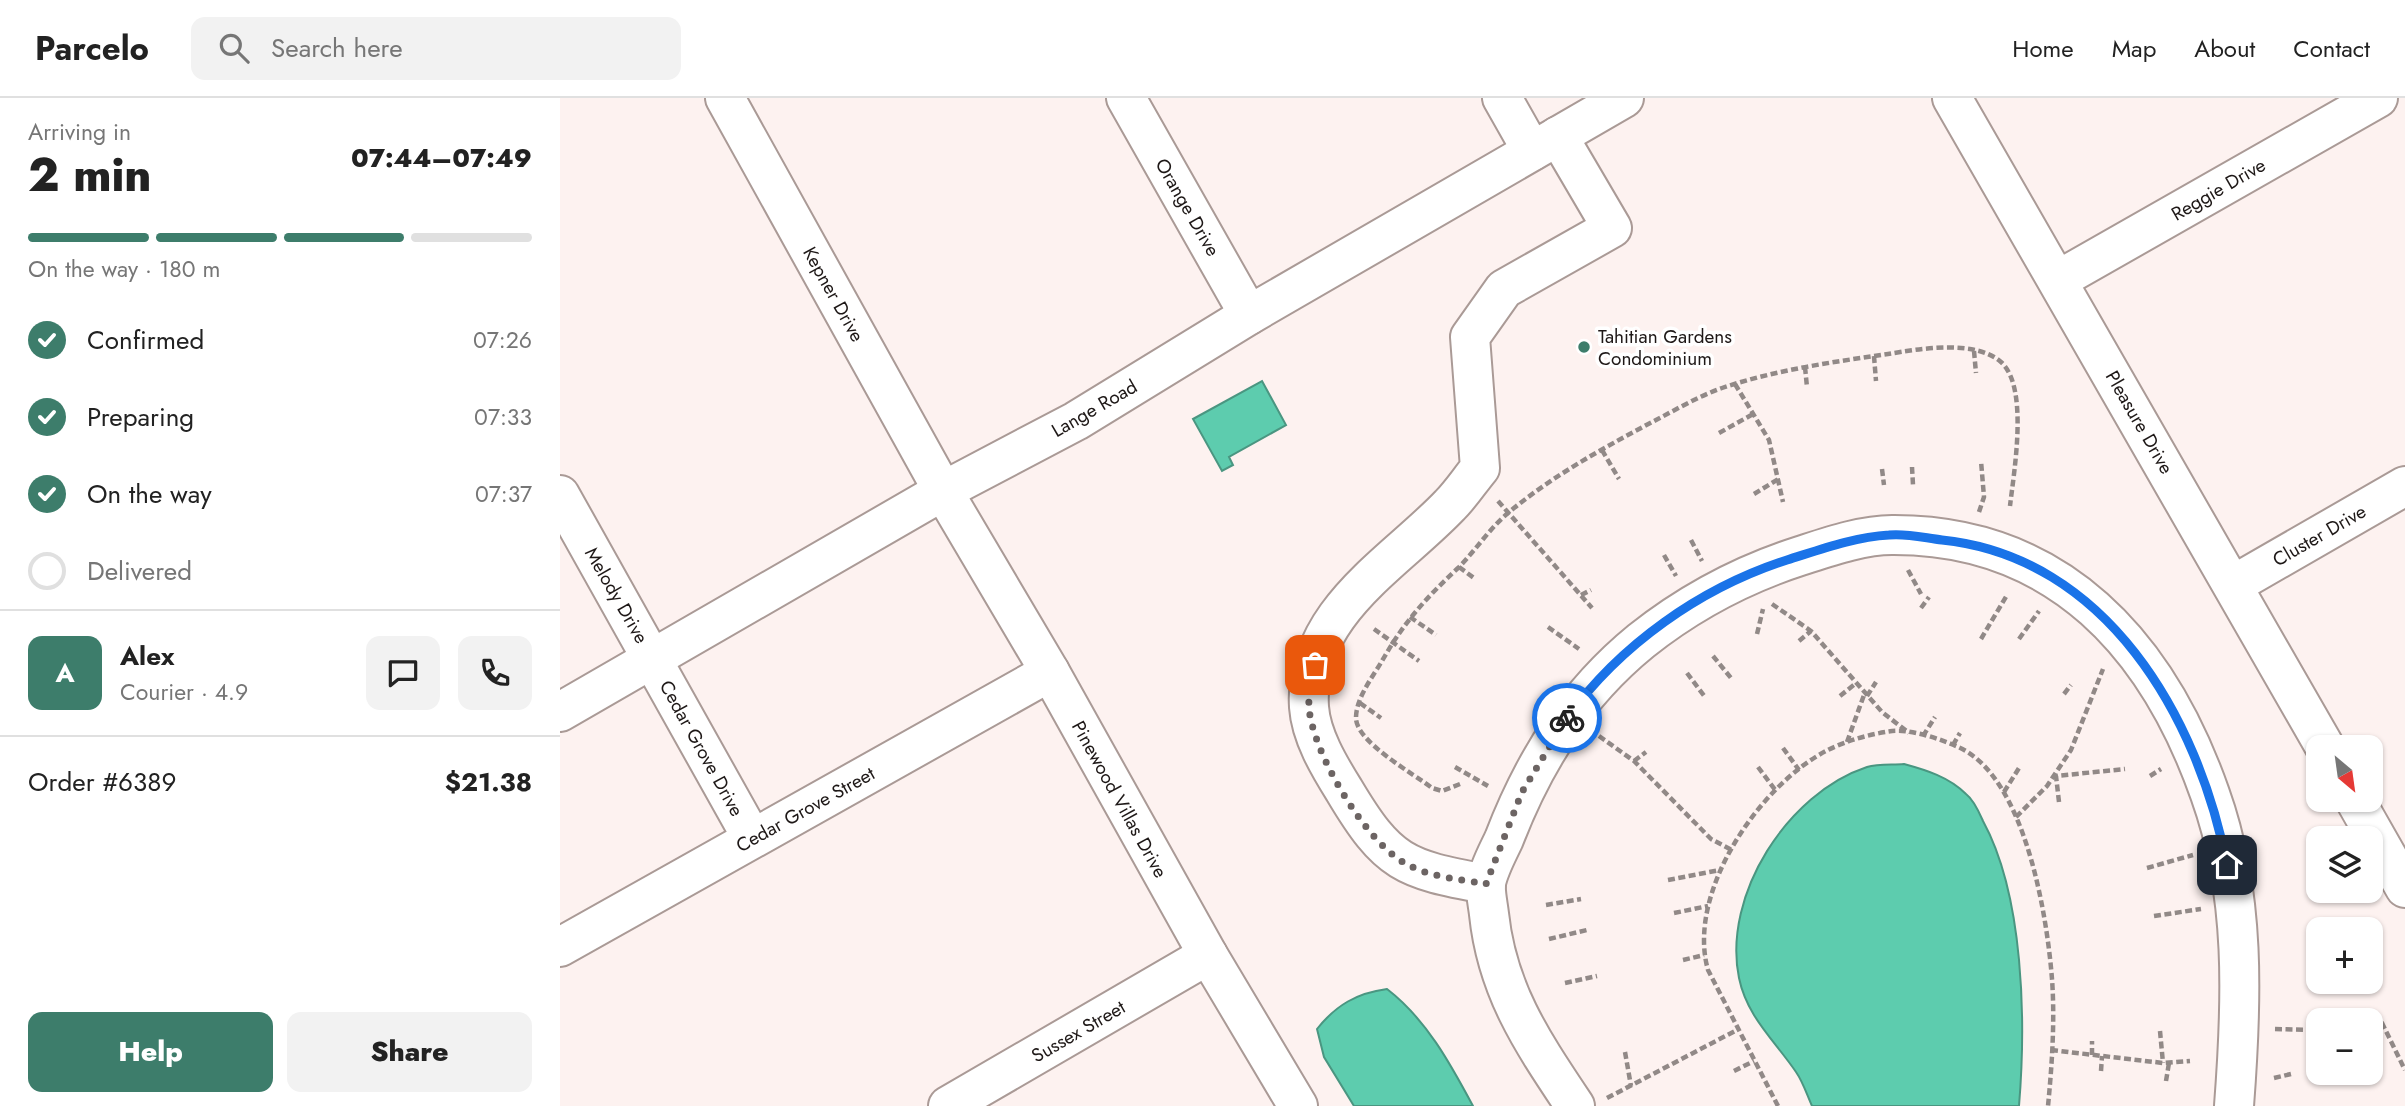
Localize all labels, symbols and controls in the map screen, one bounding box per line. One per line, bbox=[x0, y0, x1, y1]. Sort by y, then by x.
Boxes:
search box bbox=[191, 17, 681, 80]
text: Parcelo bbox=[35, 25, 149, 72]
icon: search bbox=[215, 29, 253, 67]
text: Search here bbox=[271, 29, 403, 67]
text: Home bbox=[2012, 31, 2074, 66]
text: Map bbox=[2112, 31, 2156, 66]
text: About bbox=[2194, 31, 2255, 66]
text: Contact bbox=[2293, 31, 2370, 66]
text: Arriving in bbox=[28, 115, 131, 149]
text: 07:44–07:49 bbox=[351, 139, 532, 177]
text: 2 min bbox=[28, 142, 152, 208]
street label: Reggie Drive bbox=[2166, 151, 2271, 227]
street label: Orange Drive bbox=[1149, 153, 1227, 261]
street label: Kepner Drive bbox=[796, 242, 871, 347]
text: On the way · 180 m bbox=[28, 252, 220, 286]
icon: check bbox=[28, 321, 66, 359]
text: Confirmed bbox=[87, 321, 204, 359]
text: 07:26 bbox=[473, 323, 532, 357]
place label: Tahitian Gardens Condominium bbox=[1598, 323, 1732, 372]
marker: Tahitian Gardens Condominium bbox=[1576, 339, 1592, 355]
street label: Pleasure Drive bbox=[2099, 366, 2180, 479]
street label: Lange Road bbox=[1046, 373, 1142, 444]
icon: check bbox=[28, 398, 66, 436]
text: Preparing bbox=[87, 398, 194, 436]
text: 07:33 bbox=[474, 400, 532, 434]
icon: check bbox=[28, 475, 66, 513]
text: On the way bbox=[87, 475, 212, 513]
text: 07:37 bbox=[475, 477, 532, 511]
street label: Cluster Drive bbox=[2268, 498, 2371, 573]
street label: Melody Drive bbox=[578, 542, 655, 649]
text: Delivered bbox=[87, 552, 192, 590]
pin bbox=[1285, 635, 1345, 695]
button: chat bbox=[366, 636, 440, 710]
button: phone bbox=[458, 636, 532, 710]
text: Alex bbox=[120, 637, 174, 675]
icon: bag bbox=[1296, 646, 1334, 684]
text: A bbox=[55, 654, 75, 692]
text: Courier · 4.9 bbox=[120, 675, 248, 709]
street label: Cedar Grove Drive bbox=[653, 675, 750, 821]
courier bbox=[1532, 683, 1602, 753]
icon: bike bbox=[1548, 699, 1586, 737]
street label: Pinewood Villas Drive bbox=[1065, 716, 1174, 883]
north arrow bbox=[2306, 735, 2384, 812]
map controls bbox=[2306, 735, 2383, 1085]
street label: Cedar Grove Street bbox=[731, 760, 880, 859]
text: Order #6389 bbox=[28, 763, 176, 801]
text: $21.38 bbox=[445, 763, 532, 801]
button: layers bbox=[2306, 826, 2383, 903]
pin bbox=[2197, 835, 2257, 895]
icon: home bbox=[2208, 846, 2246, 884]
button: + bbox=[2306, 917, 2383, 994]
street label: Sussex Street bbox=[1026, 993, 1131, 1069]
button: − bbox=[2306, 1008, 2383, 1085]
button: Help bbox=[28, 1012, 273, 1092]
button: Share bbox=[287, 1012, 532, 1092]

